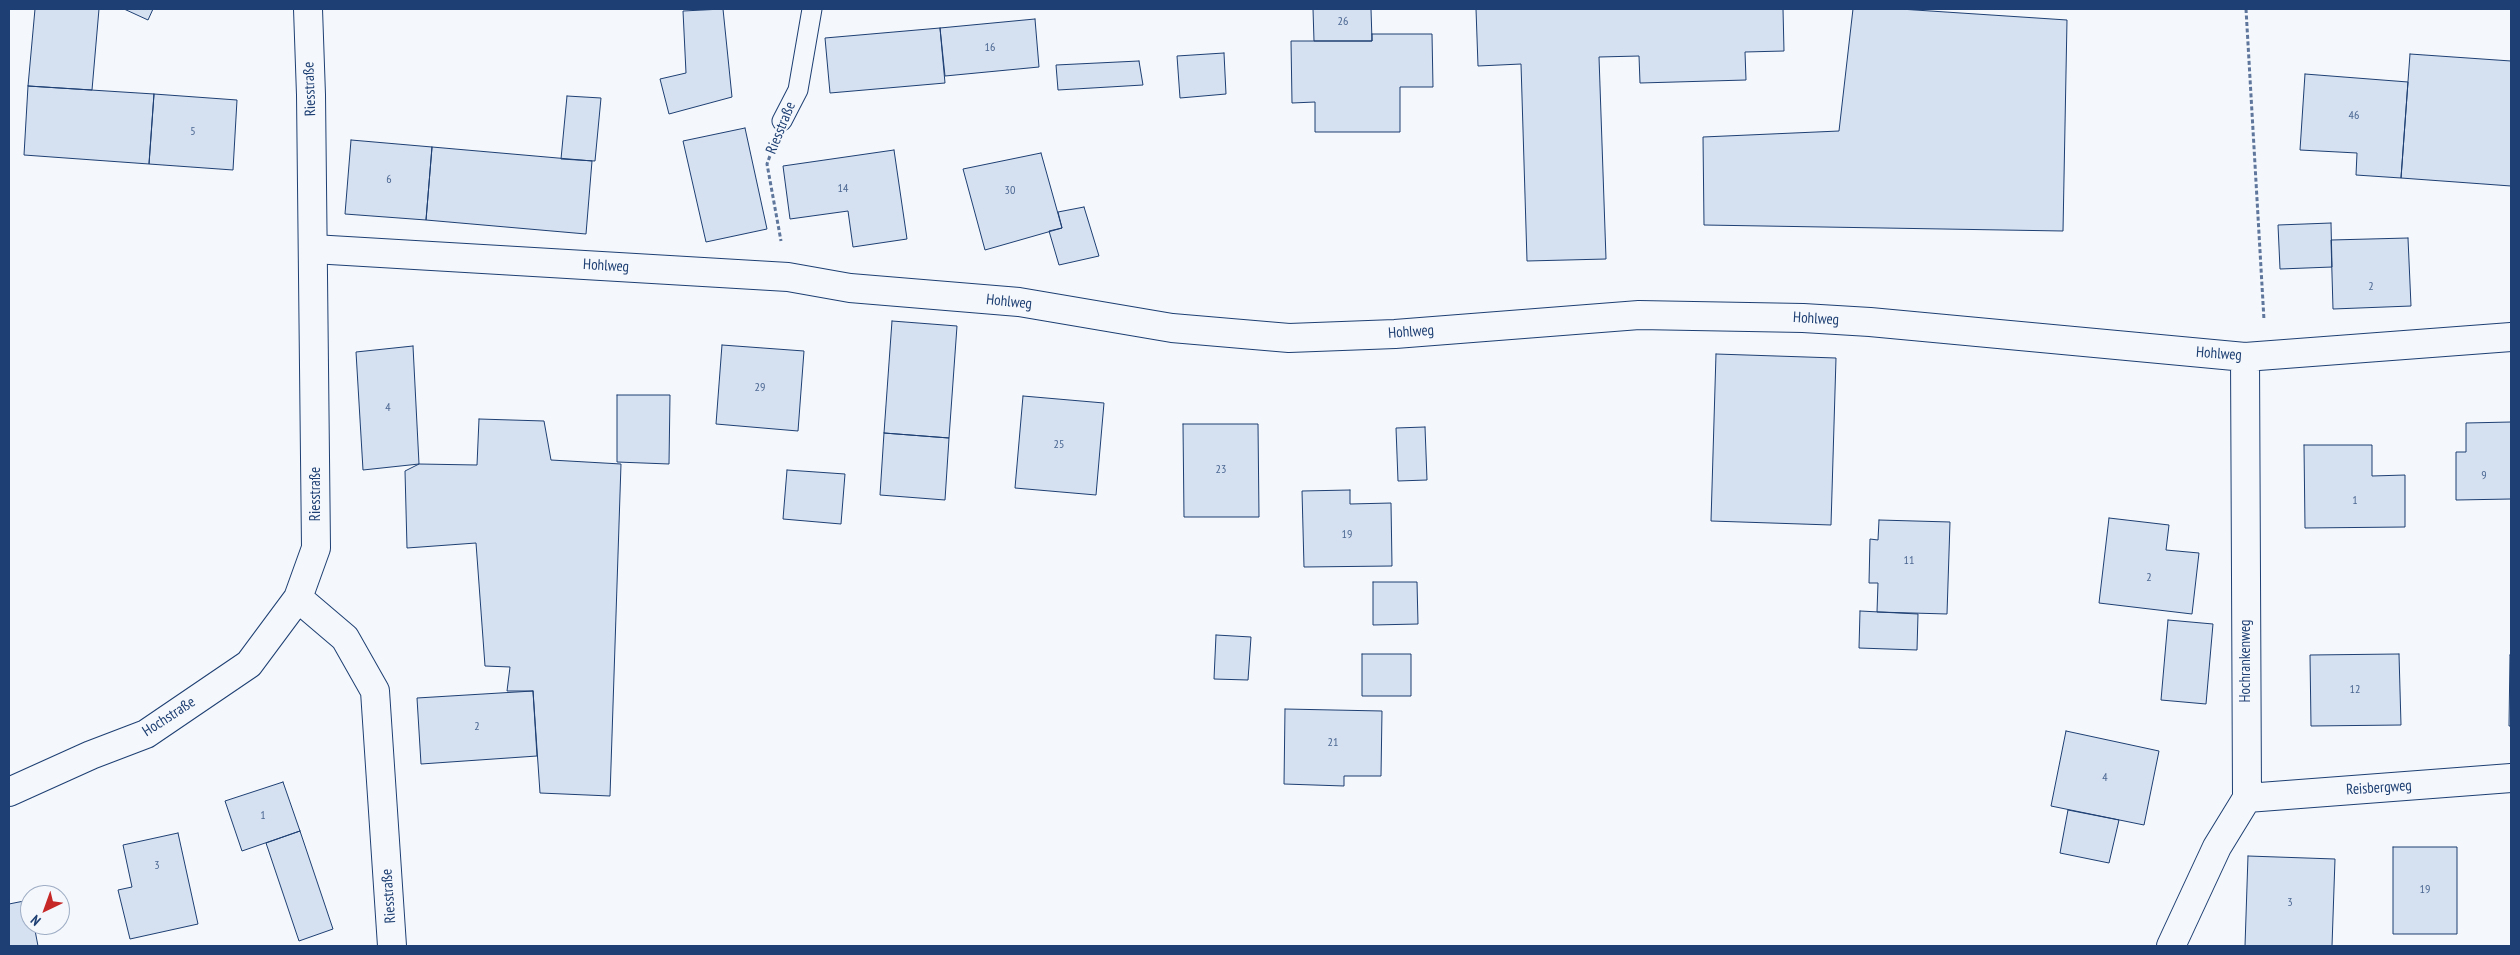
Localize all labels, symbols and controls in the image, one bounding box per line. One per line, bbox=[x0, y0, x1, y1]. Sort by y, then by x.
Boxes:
house number: 26 bbox=[1338, 15, 1348, 29]
house number: 16 bbox=[985, 41, 995, 55]
street label: Riesstraße bbox=[300, 61, 320, 117]
street label: Riesstraße bbox=[762, 99, 800, 157]
house number: 46 bbox=[2349, 109, 2359, 123]
house number: 5 bbox=[190, 125, 196, 139]
house number: 6 bbox=[386, 173, 392, 187]
house number: 14 bbox=[838, 182, 848, 196]
house number: 30 bbox=[1005, 184, 1015, 198]
street label: Hohlweg bbox=[583, 256, 629, 276]
house number: 2 bbox=[2368, 280, 2374, 294]
street label: Hohlweg bbox=[985, 291, 1033, 313]
street label: Hohlweg bbox=[1793, 309, 1839, 329]
street label: Hohlweg bbox=[1387, 321, 1435, 343]
street label: Hohlweg bbox=[2195, 343, 2243, 365]
house number: 29 bbox=[755, 381, 765, 395]
house number: 4 bbox=[385, 401, 391, 415]
house number: 25 bbox=[1054, 438, 1064, 452]
house number: 23 bbox=[1216, 463, 1226, 477]
street label: Riesstraße bbox=[307, 467, 325, 521]
house number: 9 bbox=[2481, 469, 2487, 483]
house number: 1 bbox=[2352, 494, 2358, 508]
house number: 19 bbox=[1342, 528, 1352, 542]
house number: 11 bbox=[1904, 554, 1914, 568]
house number: 2 bbox=[2146, 571, 2152, 585]
street label: Hochrankenweg bbox=[2237, 620, 2255, 702]
house number: 12 bbox=[2350, 683, 2360, 697]
street label: Hochstraße bbox=[139, 693, 199, 741]
house number: 2 bbox=[474, 720, 480, 734]
house number: 21 bbox=[1328, 736, 1338, 750]
house number: 4 bbox=[2102, 771, 2108, 785]
street label: Reisbergweg bbox=[2346, 777, 2412, 799]
house number: 1 bbox=[260, 809, 266, 823]
house number: 3 bbox=[154, 859, 160, 873]
street label: Riesstraße bbox=[378, 868, 400, 924]
house number: 19 bbox=[2420, 883, 2430, 897]
north arrow bbox=[20, 885, 70, 935]
house number: 3 bbox=[2287, 896, 2293, 910]
text: N bbox=[27, 911, 44, 930]

